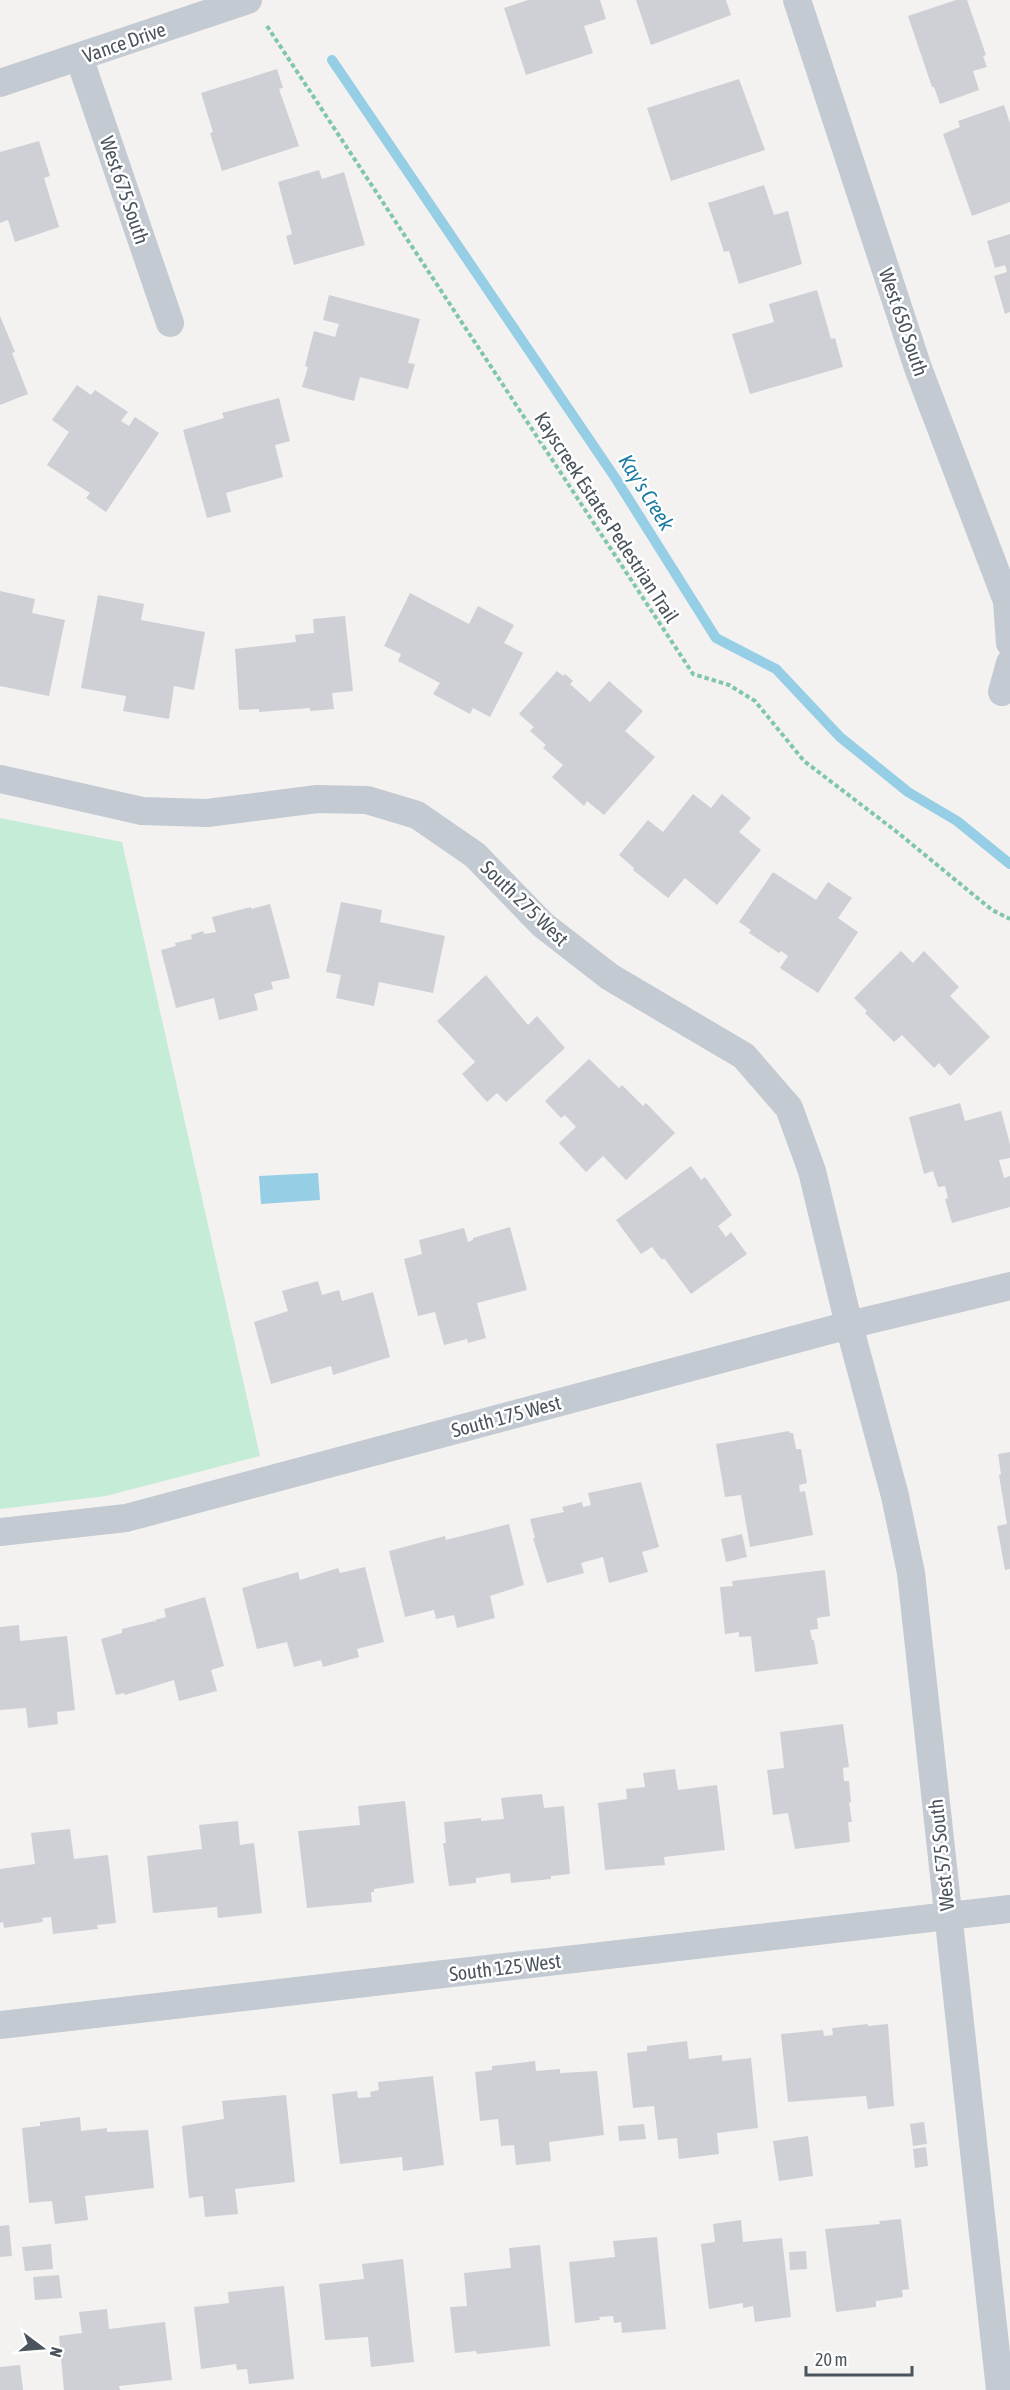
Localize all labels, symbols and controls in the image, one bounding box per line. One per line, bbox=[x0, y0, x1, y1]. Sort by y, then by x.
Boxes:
street label: Vance Drive bbox=[79, 17, 169, 67]
street label: West 675 South bbox=[96, 133, 154, 247]
street label: West 650 South bbox=[875, 265, 933, 379]
street label: Kayscreek Estates Pedestrian Trail bbox=[530, 407, 684, 627]
water label: Kay's Creek bbox=[614, 450, 680, 535]
street label: South 275 West bbox=[477, 856, 574, 950]
street label: South 175 West bbox=[449, 1390, 563, 1442]
street label: West 575 South bbox=[924, 1798, 958, 1912]
street label: South 125 West bbox=[448, 1949, 562, 1985]
north arrow bbox=[12, 2318, 72, 2378]
scale bar bbox=[806, 2339, 912, 2377]
text: N bbox=[46, 2345, 66, 2359]
text: 20 m bbox=[815, 2349, 847, 2370]

